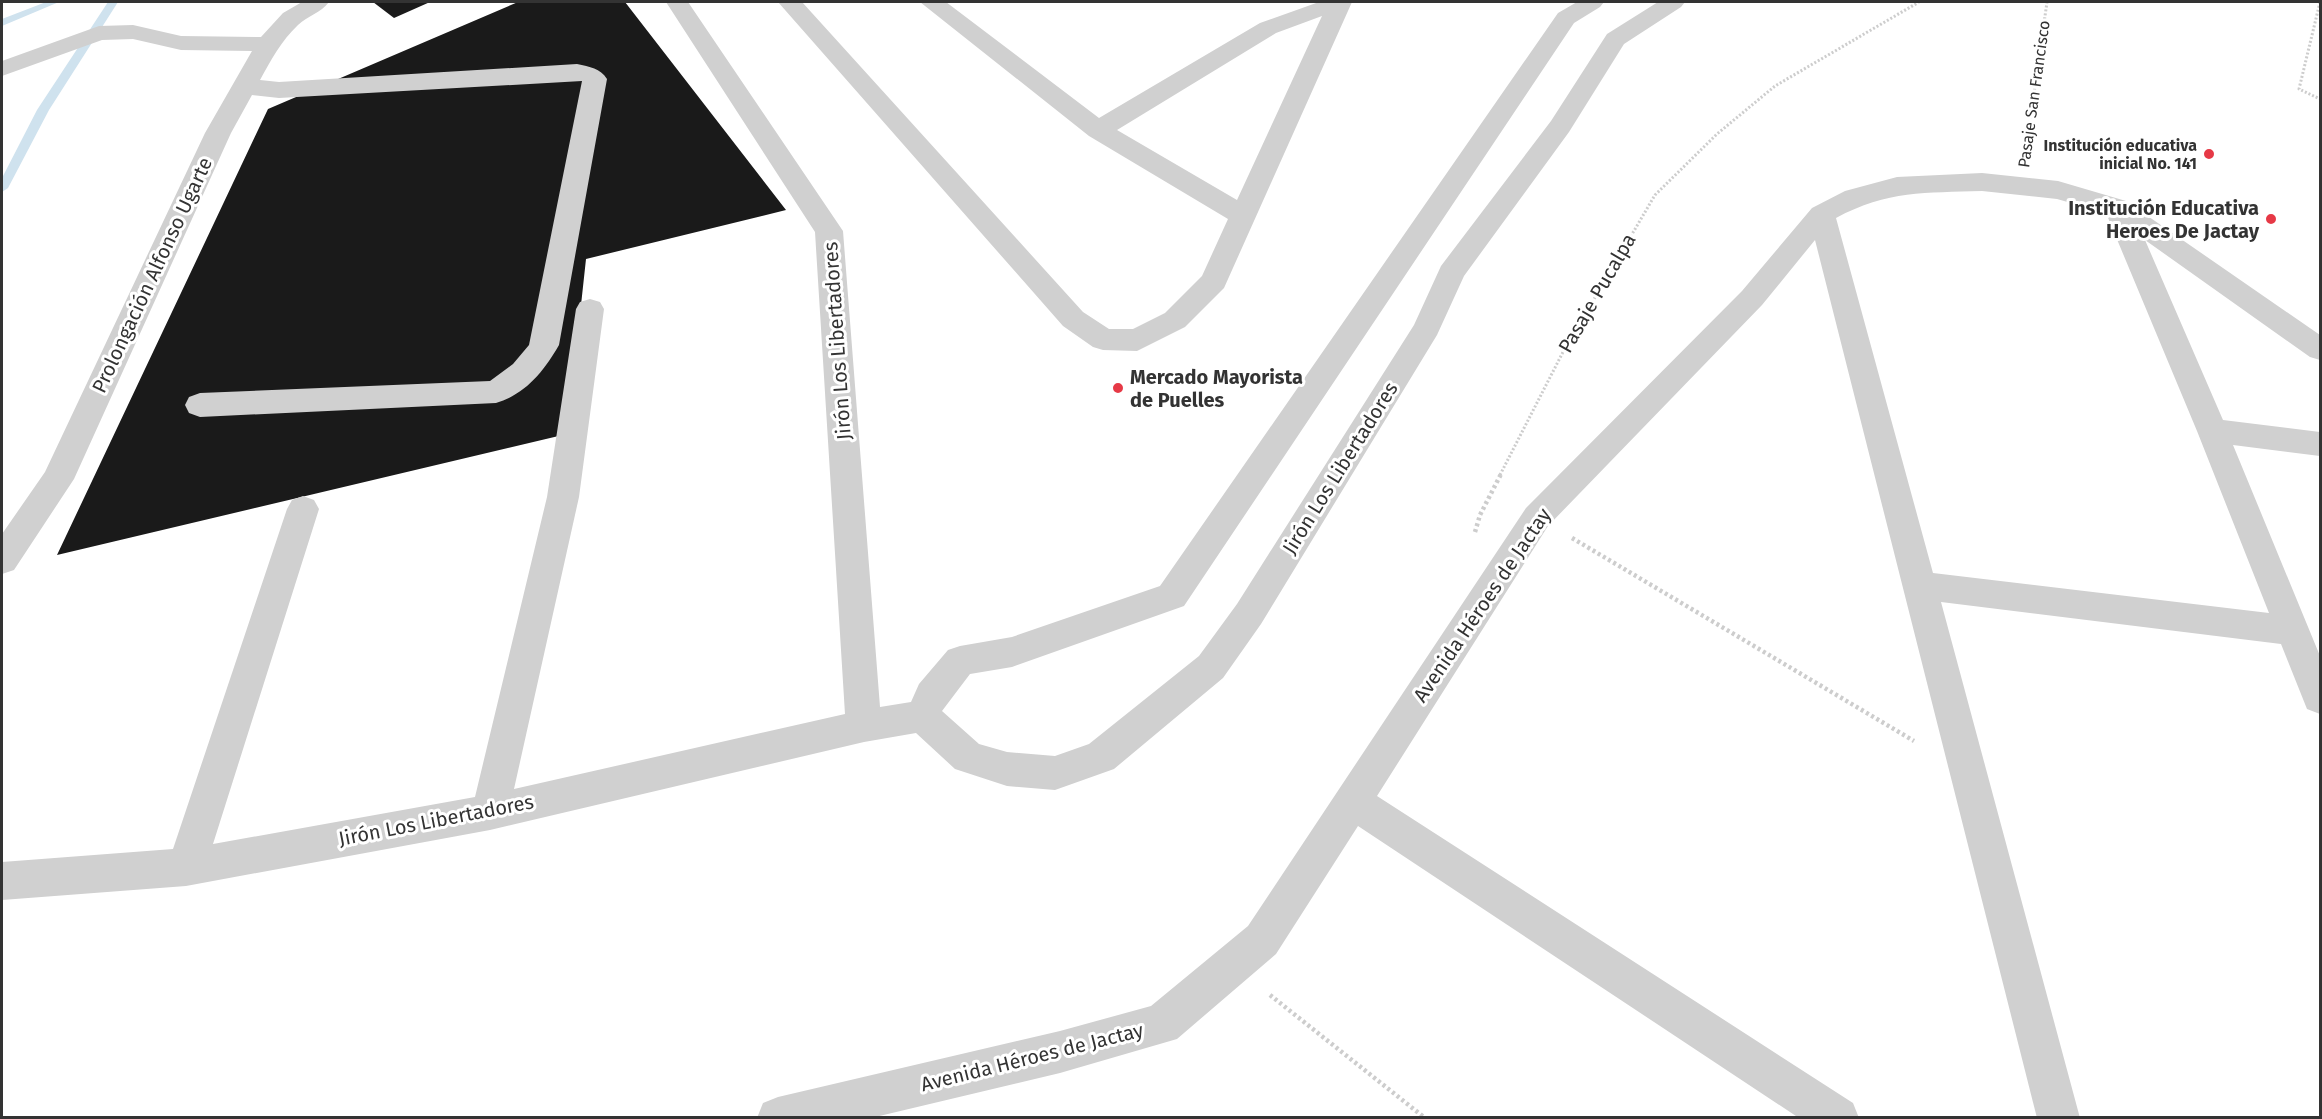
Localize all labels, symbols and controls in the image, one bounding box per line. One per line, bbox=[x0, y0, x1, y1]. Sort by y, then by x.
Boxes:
street label: Pasaje San Francisco bbox=[2014, 19, 2054, 169]
place label: Institución educativa inicial No. 141 bbox=[2044, 136, 2197, 173]
marker: Institución educativa inicial No. 141 bbox=[2202, 147, 2216, 161]
street label: Prolongación Alfonso Ugarte bbox=[87, 153, 217, 397]
place label: Institución Educativa Heroes De Jactay bbox=[2068, 196, 2260, 243]
marker: Institución Educativa Heroes De Jactay bbox=[2264, 212, 2278, 226]
street label: Pasaje Pucalpa bbox=[1553, 229, 1641, 357]
street label: Jirón Los Libertadores bbox=[818, 241, 856, 441]
place label: Mercado Mayorista de Puelles bbox=[1130, 365, 1303, 412]
street label: Jirón Los Libertadores bbox=[1277, 378, 1403, 558]
marker: Mercado Mayorista de Puelles bbox=[1111, 381, 1125, 395]
street label: Avenida Héroes de Jactay bbox=[1408, 503, 1556, 706]
street label: Jirón Los Libertadores bbox=[336, 789, 536, 851]
street label: Avenida Héroes de Jactay bbox=[918, 1018, 1146, 1096]

